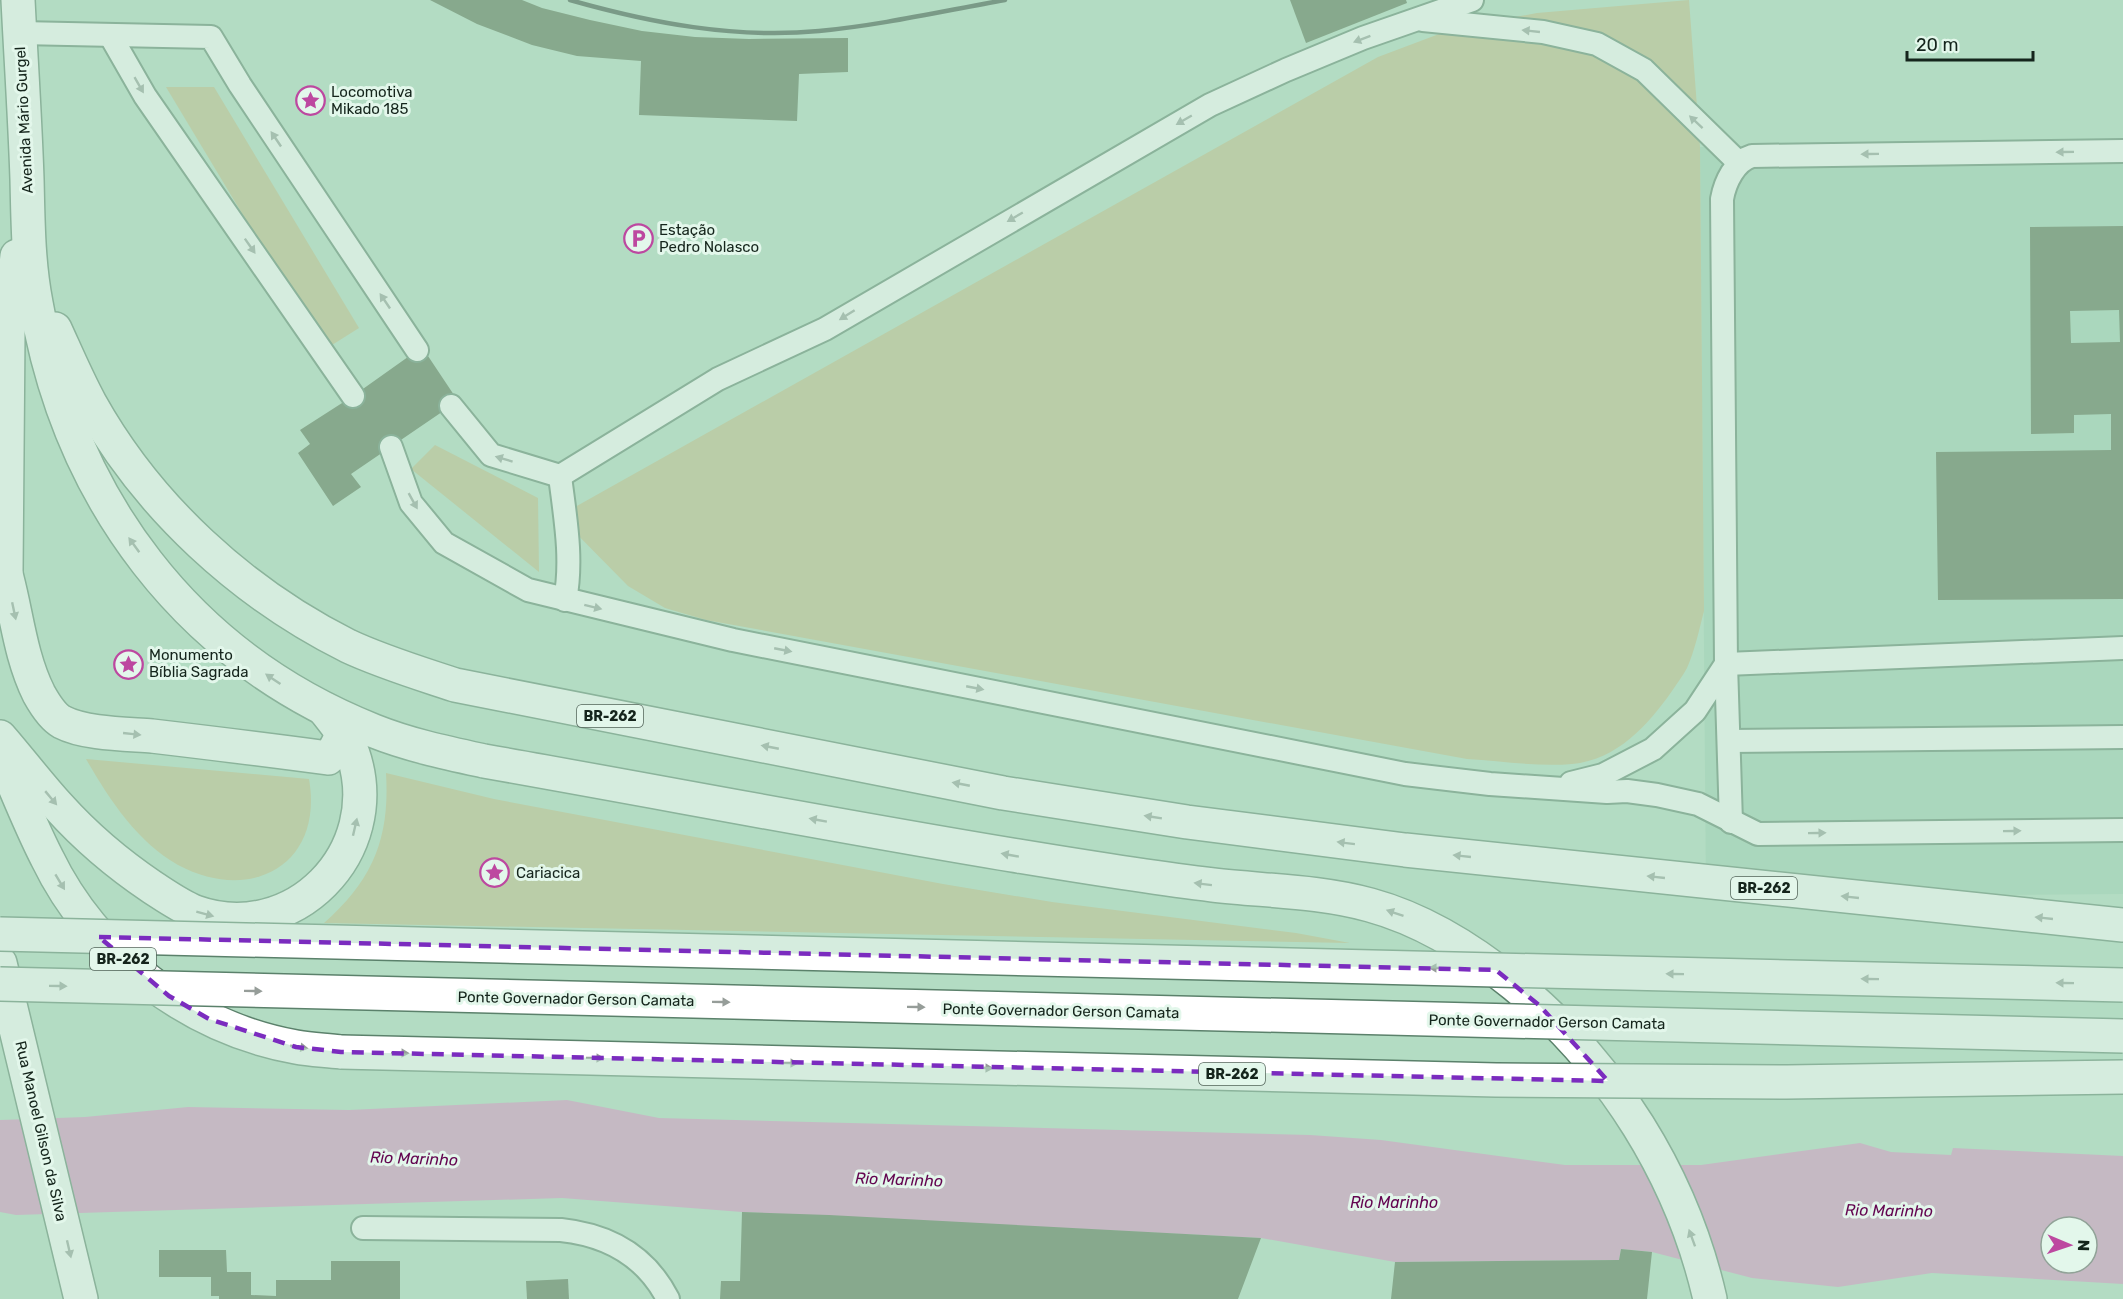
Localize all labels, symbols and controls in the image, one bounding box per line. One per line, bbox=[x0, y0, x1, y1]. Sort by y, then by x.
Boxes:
scale bar bbox=[1907, 24, 2033, 62]
one-way arrow bbox=[1521, 26, 1540, 36]
one-way arrow bbox=[1352, 34, 1370, 44]
text: 20 m bbox=[1916, 34, 1958, 56]
street label: Avenida Mário Gurgel bbox=[11, 46, 37, 194]
one-way arrow bbox=[134, 77, 145, 93]
place label: Locomotiva Mikado 185 bbox=[331, 83, 412, 118]
place icon: Locomotiva Mikado 185 bbox=[294, 85, 326, 117]
one-way arrow bbox=[1176, 114, 1192, 125]
one-way arrow bbox=[1689, 116, 1703, 130]
one-way arrow bbox=[271, 131, 282, 147]
one-way arrow bbox=[2055, 147, 2074, 157]
one-way arrow bbox=[1860, 149, 1879, 159]
one-way arrow bbox=[1006, 212, 1023, 222]
place label: Estação Pedro Nolasco bbox=[659, 221, 759, 256]
parking icon: Estação Pedro Nolasco bbox=[622, 223, 654, 255]
one-way arrow bbox=[244, 237, 256, 253]
one-way arrow bbox=[379, 293, 390, 310]
one-way arrow bbox=[839, 310, 855, 321]
one-way arrow bbox=[495, 454, 513, 463]
one-way arrow bbox=[408, 493, 418, 510]
one-way arrow bbox=[128, 537, 140, 553]
one-way arrow bbox=[10, 601, 19, 620]
one-way arrow bbox=[584, 602, 602, 612]
place label: Monumento Bíblia Sagrada bbox=[149, 646, 249, 681]
one-way arrow bbox=[774, 646, 793, 655]
place icon: Monumento Bíblia Sagrada bbox=[112, 648, 144, 680]
one-way arrow bbox=[266, 673, 282, 685]
one-way arrow bbox=[965, 684, 984, 693]
road number: BR-262 bbox=[577, 705, 643, 727]
one-way arrow bbox=[122, 729, 141, 739]
one-way arrow bbox=[760, 742, 779, 751]
one-way arrow bbox=[951, 779, 970, 788]
one-way arrow bbox=[44, 790, 57, 805]
one-way arrow bbox=[1144, 812, 1163, 821]
one-way arrow bbox=[808, 816, 827, 825]
one-way arrow bbox=[351, 818, 361, 836]
one-way arrow bbox=[2002, 826, 2021, 836]
one-way arrow bbox=[1807, 828, 1826, 838]
one-way arrow bbox=[1337, 839, 1356, 848]
one-way arrow bbox=[1000, 850, 1019, 859]
one-way arrow bbox=[1452, 851, 1471, 861]
place icon: Cariacica bbox=[479, 857, 511, 889]
place label: Cariacica bbox=[516, 864, 580, 882]
one-way arrow bbox=[1646, 872, 1665, 882]
one-way arrow bbox=[55, 874, 66, 890]
road number: BR-262 bbox=[1731, 877, 1797, 899]
one-way arrow bbox=[1193, 879, 1212, 888]
one-way arrow bbox=[1840, 892, 1859, 902]
one-way arrow bbox=[1386, 908, 1404, 918]
one-way arrow bbox=[196, 910, 214, 920]
one-way arrow bbox=[2034, 913, 2053, 923]
road number: BR-262 bbox=[90, 948, 156, 970]
one-way arrow bbox=[1428, 964, 1447, 973]
one-way arrow bbox=[1665, 969, 1684, 979]
one-way arrow bbox=[1860, 974, 1879, 983]
one-way arrow bbox=[2055, 978, 2074, 988]
one-way arrow bbox=[49, 981, 68, 990]
one-way arrow bbox=[244, 986, 263, 995]
street label: Ponte Governador Gerson Camata bbox=[457, 988, 695, 1010]
one-way arrow bbox=[712, 998, 731, 1007]
street label: Ponte Governador Gerson Camata bbox=[942, 1000, 1180, 1022]
one-way arrow bbox=[907, 1002, 926, 1012]
street label: Ponte Governador Gerson Camata bbox=[1428, 1011, 1666, 1033]
street label: Rua Manoel Gilson da Silva bbox=[11, 1039, 71, 1223]
one-way arrow bbox=[290, 1042, 309, 1051]
one-way arrow bbox=[390, 1049, 409, 1058]
one-way arrow bbox=[585, 1053, 604, 1063]
one-way arrow bbox=[780, 1058, 799, 1068]
one-way arrow bbox=[975, 1063, 994, 1072]
road number: BR-262 bbox=[1199, 1063, 1265, 1085]
water label: Rio Marinho bbox=[370, 1147, 458, 1170]
water label: Rio Marinho bbox=[855, 1168, 943, 1191]
water label: Rio Marinho bbox=[1350, 1193, 1438, 1212]
water label: Rio Marinho bbox=[1845, 1200, 1933, 1221]
north arrow bbox=[2039, 1215, 2099, 1275]
one-way arrow bbox=[1687, 1229, 1697, 1247]
one-way arrow bbox=[65, 1239, 74, 1258]
text: N bbox=[2074, 1239, 2093, 1252]

